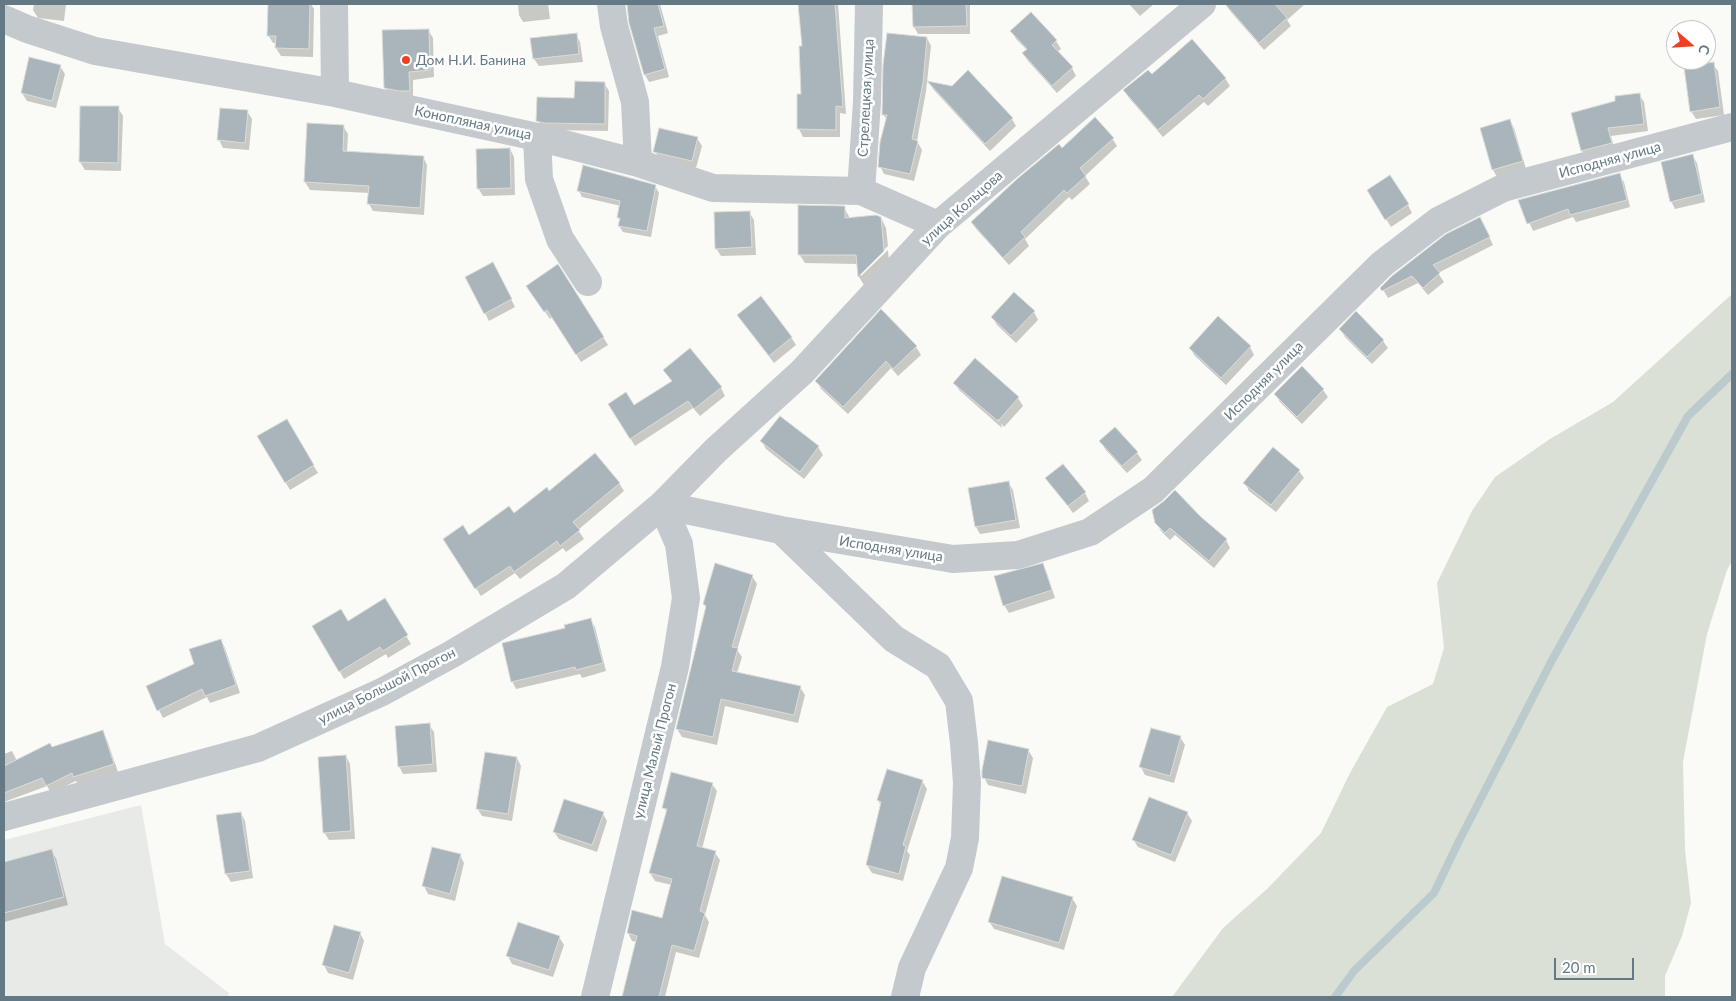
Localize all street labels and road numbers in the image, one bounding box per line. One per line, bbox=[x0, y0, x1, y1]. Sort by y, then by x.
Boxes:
street label: Стрелецкая улица bbox=[855, 38, 877, 158]
street label: Конопляная улица bbox=[413, 102, 533, 144]
street label: Исподняя улица bbox=[1557, 138, 1663, 182]
street label: улица Кольцова bbox=[918, 167, 1006, 249]
street label: Исподняя улица bbox=[1221, 338, 1307, 424]
street label: Исподняя улица bbox=[838, 533, 944, 565]
street label: улица Большой Прогон bbox=[316, 644, 458, 728]
street label: улица Малый Прогон bbox=[630, 682, 680, 820]

